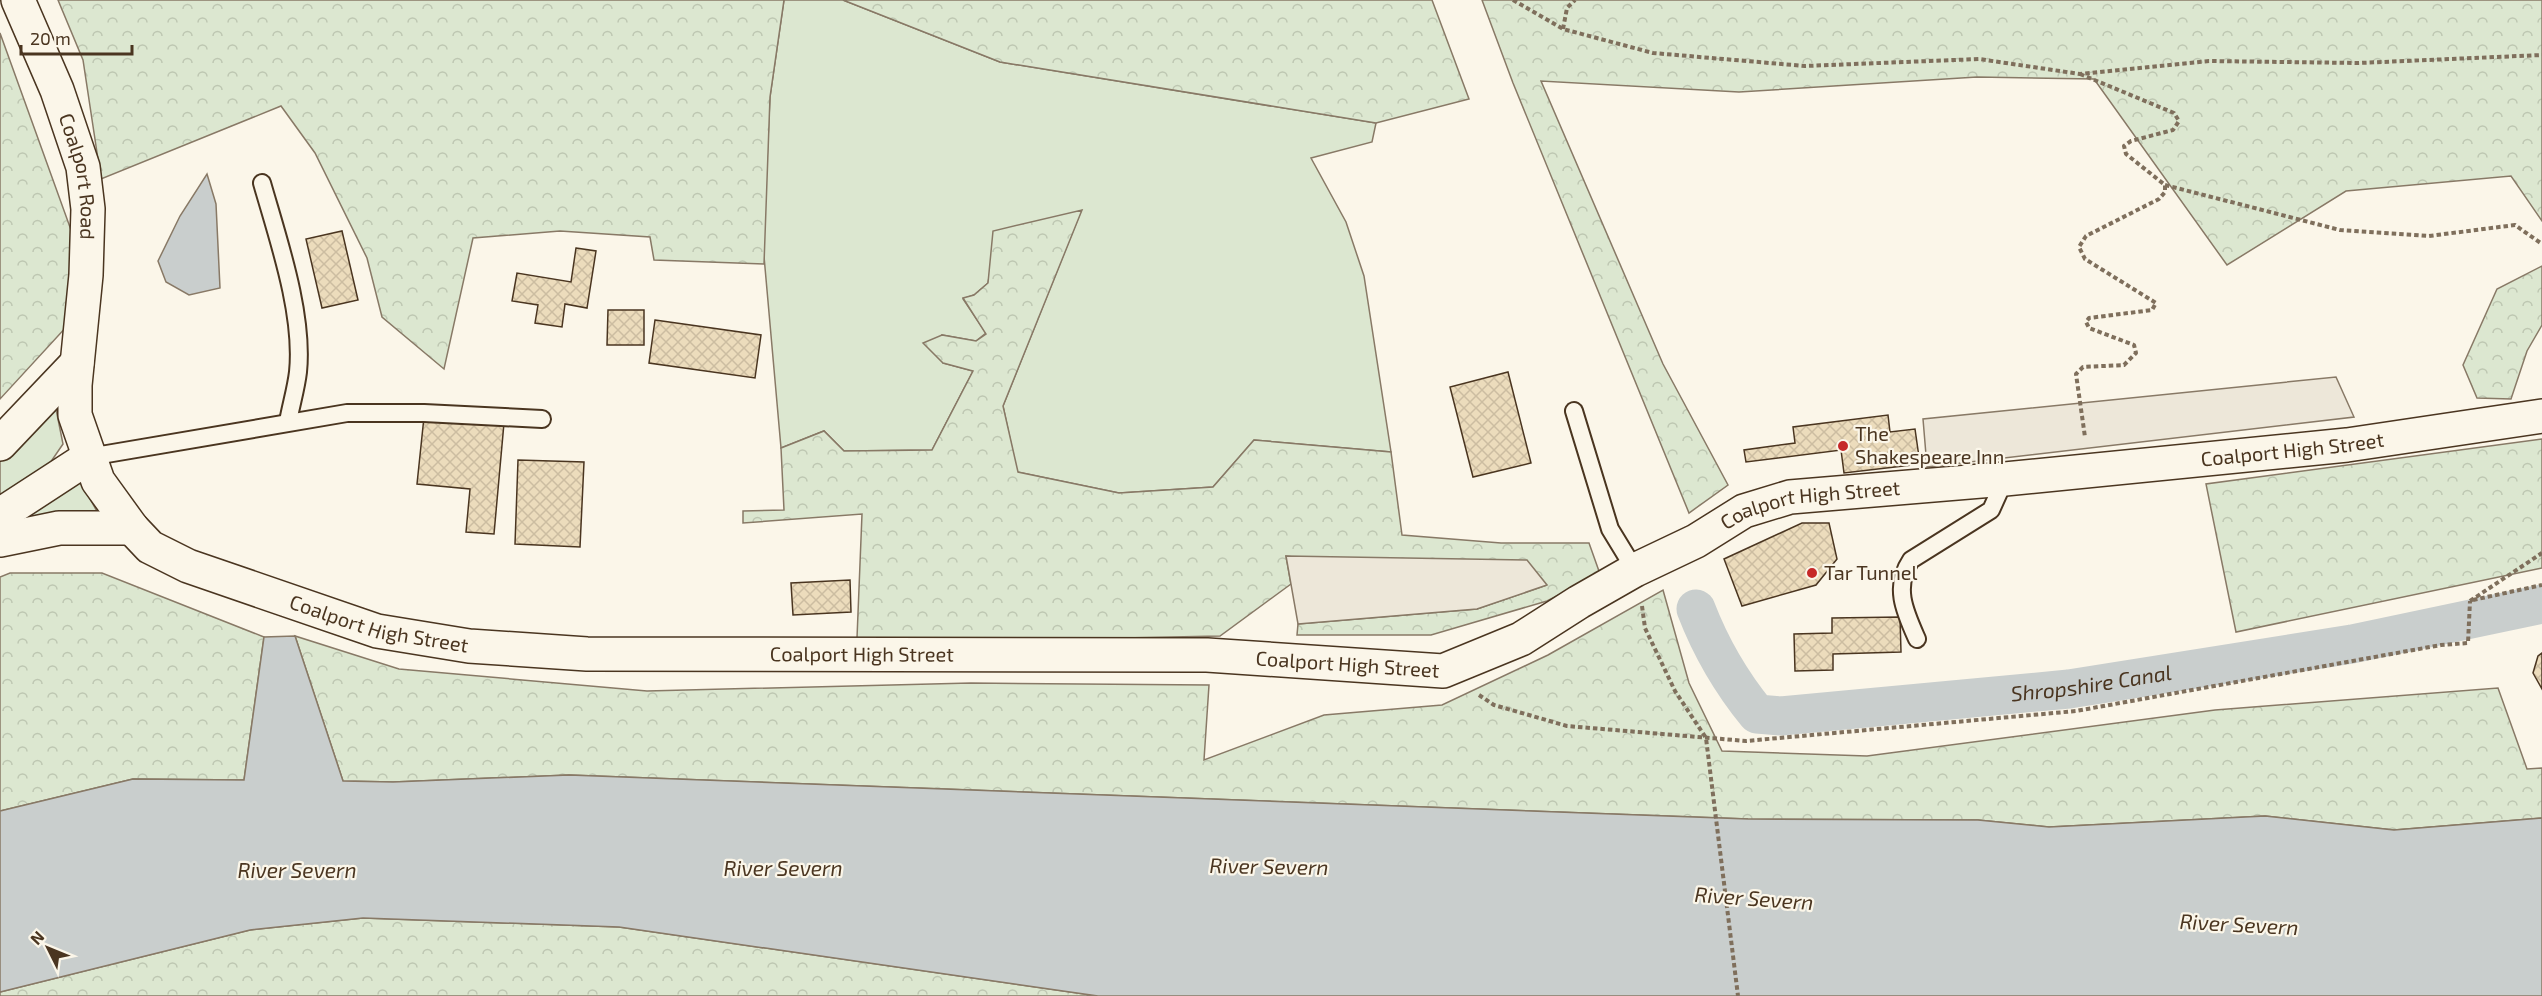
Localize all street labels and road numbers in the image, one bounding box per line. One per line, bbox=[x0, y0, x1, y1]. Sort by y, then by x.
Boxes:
street label: Coalport Road bbox=[55, 110, 101, 240]
street label: Coalport High Street bbox=[2199, 427, 2386, 470]
street label: Coalport High Street bbox=[1716, 475, 1901, 534]
street label: Coalport High Street bbox=[287, 589, 471, 657]
street label: Coalport High Street bbox=[770, 641, 954, 666]
street label: Coalport High Street bbox=[1255, 645, 1441, 682]

